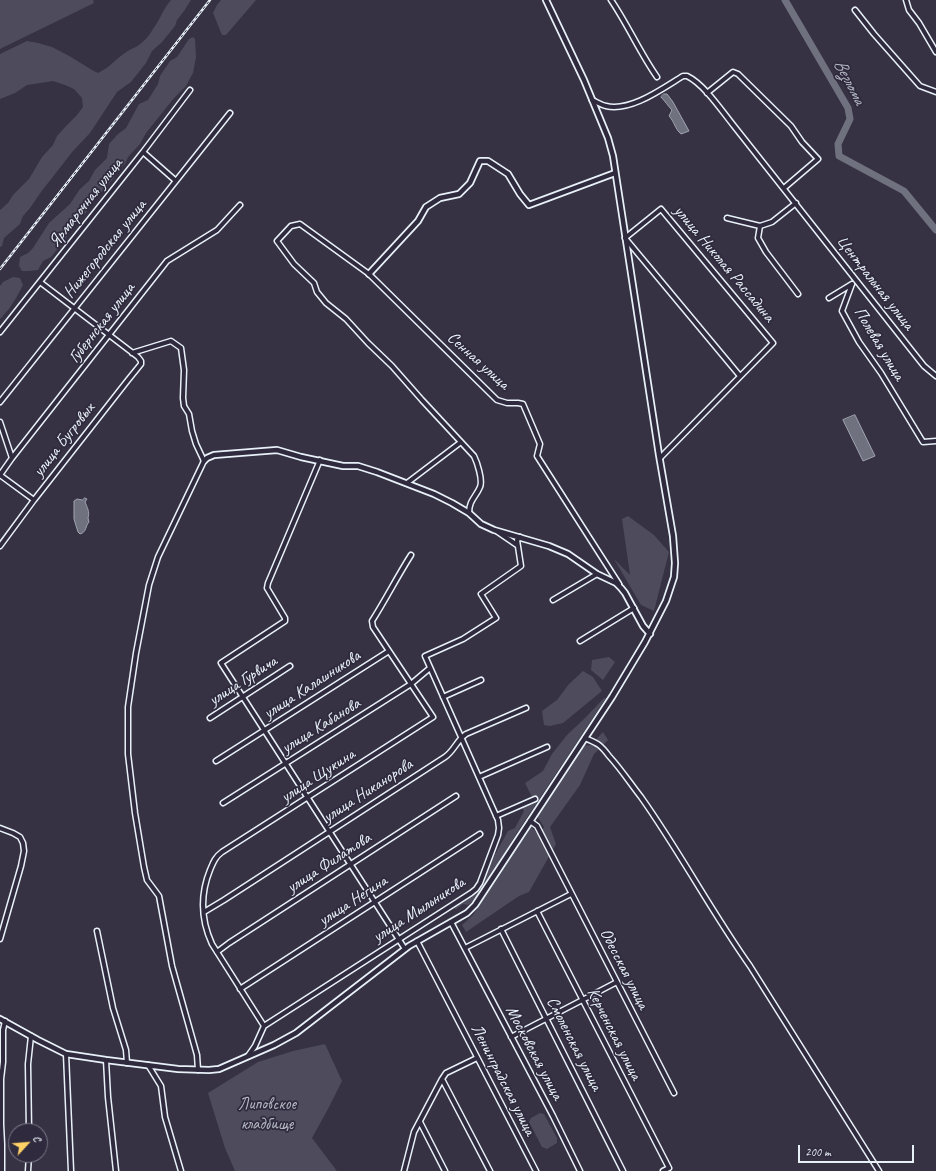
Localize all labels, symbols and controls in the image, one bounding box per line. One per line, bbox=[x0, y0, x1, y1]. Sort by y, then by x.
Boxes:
water label: Везлома bbox=[828, 56, 870, 108]
street label: Ярмарочная улица bbox=[45, 154, 127, 252]
street label: Нижегородская улица bbox=[59, 196, 151, 302]
street label: улица Николая Рассадина bbox=[669, 201, 779, 327]
street label: Центральная улица bbox=[832, 232, 918, 334]
street label: Губернская улица bbox=[64, 279, 140, 367]
street label: Полевая улица bbox=[849, 303, 909, 385]
street label: Сенная улица bbox=[443, 328, 513, 394]
street label: улица Бугровых bbox=[29, 399, 99, 481]
street label: улица Калашникова bbox=[260, 646, 364, 724]
street label: улица Гурвича bbox=[205, 651, 281, 711]
street label: улица Кабанова bbox=[278, 694, 364, 758]
street label: улица Щукина bbox=[277, 744, 359, 808]
street label: улица Никанорова bbox=[319, 754, 417, 828]
street label: улица Филатова bbox=[283, 828, 375, 898]
street label: улица Негина bbox=[315, 871, 391, 931]
street label: улица Мыльникова bbox=[369, 873, 469, 947]
street label: Одесская улица bbox=[595, 925, 653, 1013]
street label: Керченская улица bbox=[582, 985, 646, 1083]
street label: Смоленская улица bbox=[542, 994, 606, 1094]
street label: Московская улица bbox=[501, 1002, 567, 1104]
street label: Ленинградская улица bbox=[466, 1021, 540, 1139]
park label: Липовское кладбище bbox=[238, 1095, 296, 1135]
north arrow bbox=[8, 1123, 48, 1163]
text: С bbox=[30, 1133, 45, 1144]
scale bar bbox=[800, 1137, 916, 1163]
text: 200 m bbox=[805, 1144, 831, 1160]

